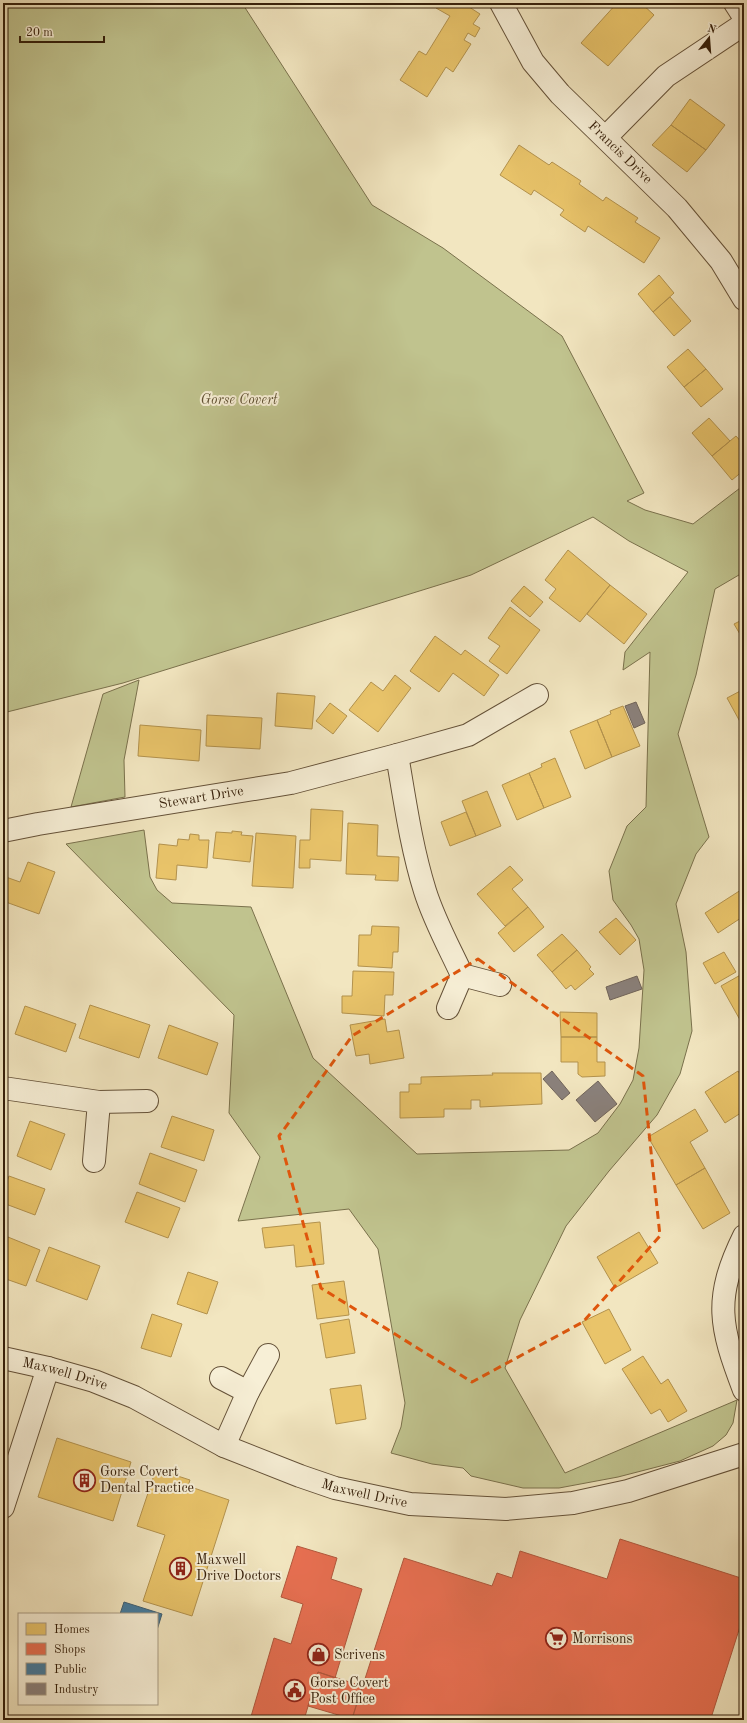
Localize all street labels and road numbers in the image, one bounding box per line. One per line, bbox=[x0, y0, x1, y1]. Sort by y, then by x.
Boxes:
street label: Francis Drive bbox=[585, 119, 655, 187]
street label: Stewart Drive bbox=[158, 784, 245, 811]
street label: Maxwell Drive bbox=[21, 1356, 110, 1393]
street label: Maxwell Drive bbox=[319, 1477, 409, 1510]

